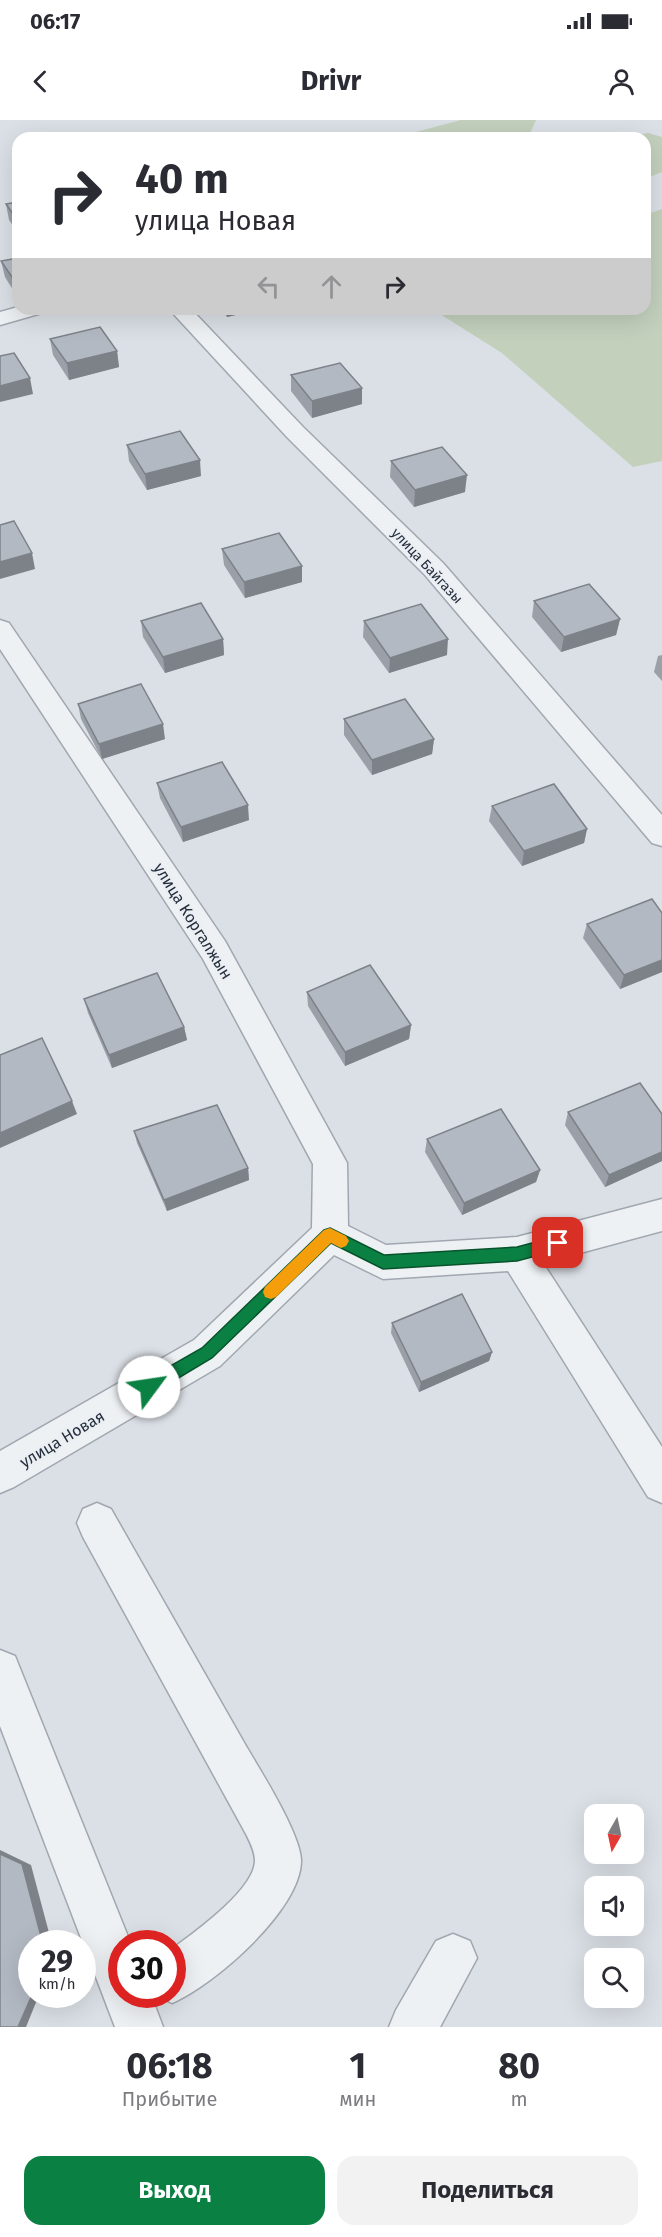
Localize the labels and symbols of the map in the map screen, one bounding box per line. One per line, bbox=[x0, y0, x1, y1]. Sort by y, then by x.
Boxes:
street label: улица Байгазы bbox=[388, 525, 466, 607]
street label: улица Коргалжын bbox=[150, 859, 236, 983]
pin bbox=[532, 1217, 583, 1268]
position arrow bbox=[117, 1355, 181, 1419]
street label: улица Новая bbox=[16, 1406, 108, 1472]
north arrow bbox=[584, 1804, 644, 1864]
speed limit sign: 30 bbox=[108, 1930, 186, 2008]

